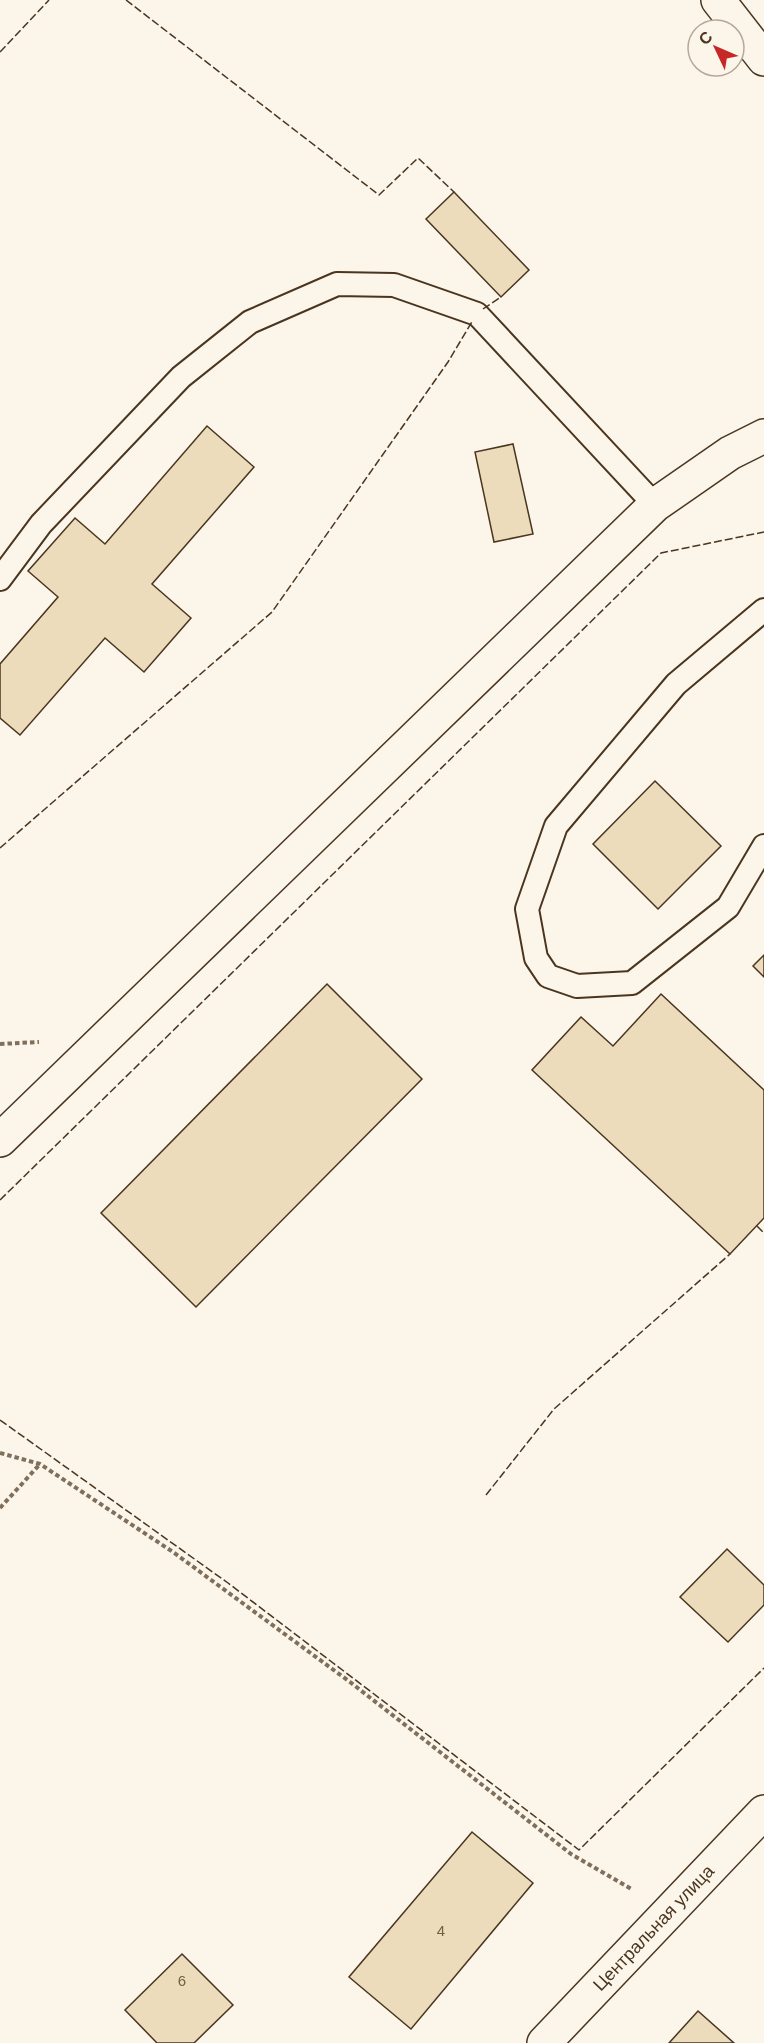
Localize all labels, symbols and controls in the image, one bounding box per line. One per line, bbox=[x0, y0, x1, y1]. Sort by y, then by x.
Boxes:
north arrow bbox=[686, 18, 746, 78]
text: С bbox=[695, 28, 716, 48]
street label: Центральная улица bbox=[589, 1860, 719, 1995]
house number: 4 bbox=[437, 1922, 445, 1939]
house number: 6 bbox=[178, 1972, 186, 1989]

